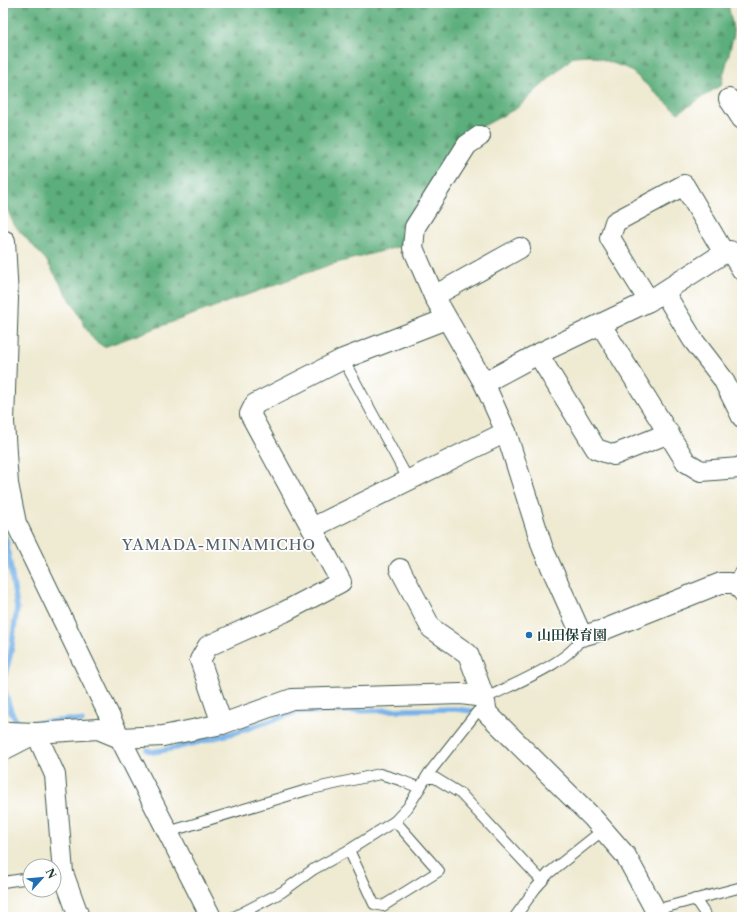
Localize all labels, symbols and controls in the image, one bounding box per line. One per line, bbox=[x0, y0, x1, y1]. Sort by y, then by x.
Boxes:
district label: YAMADA-MINAMICHO bbox=[121, 535, 316, 554]
place label: 山田保育園 bbox=[537, 626, 607, 644]
marker: 山田保育園 bbox=[524, 630, 534, 640]
north arrow bbox=[22, 858, 62, 898]
text: N bbox=[43, 866, 60, 881]

